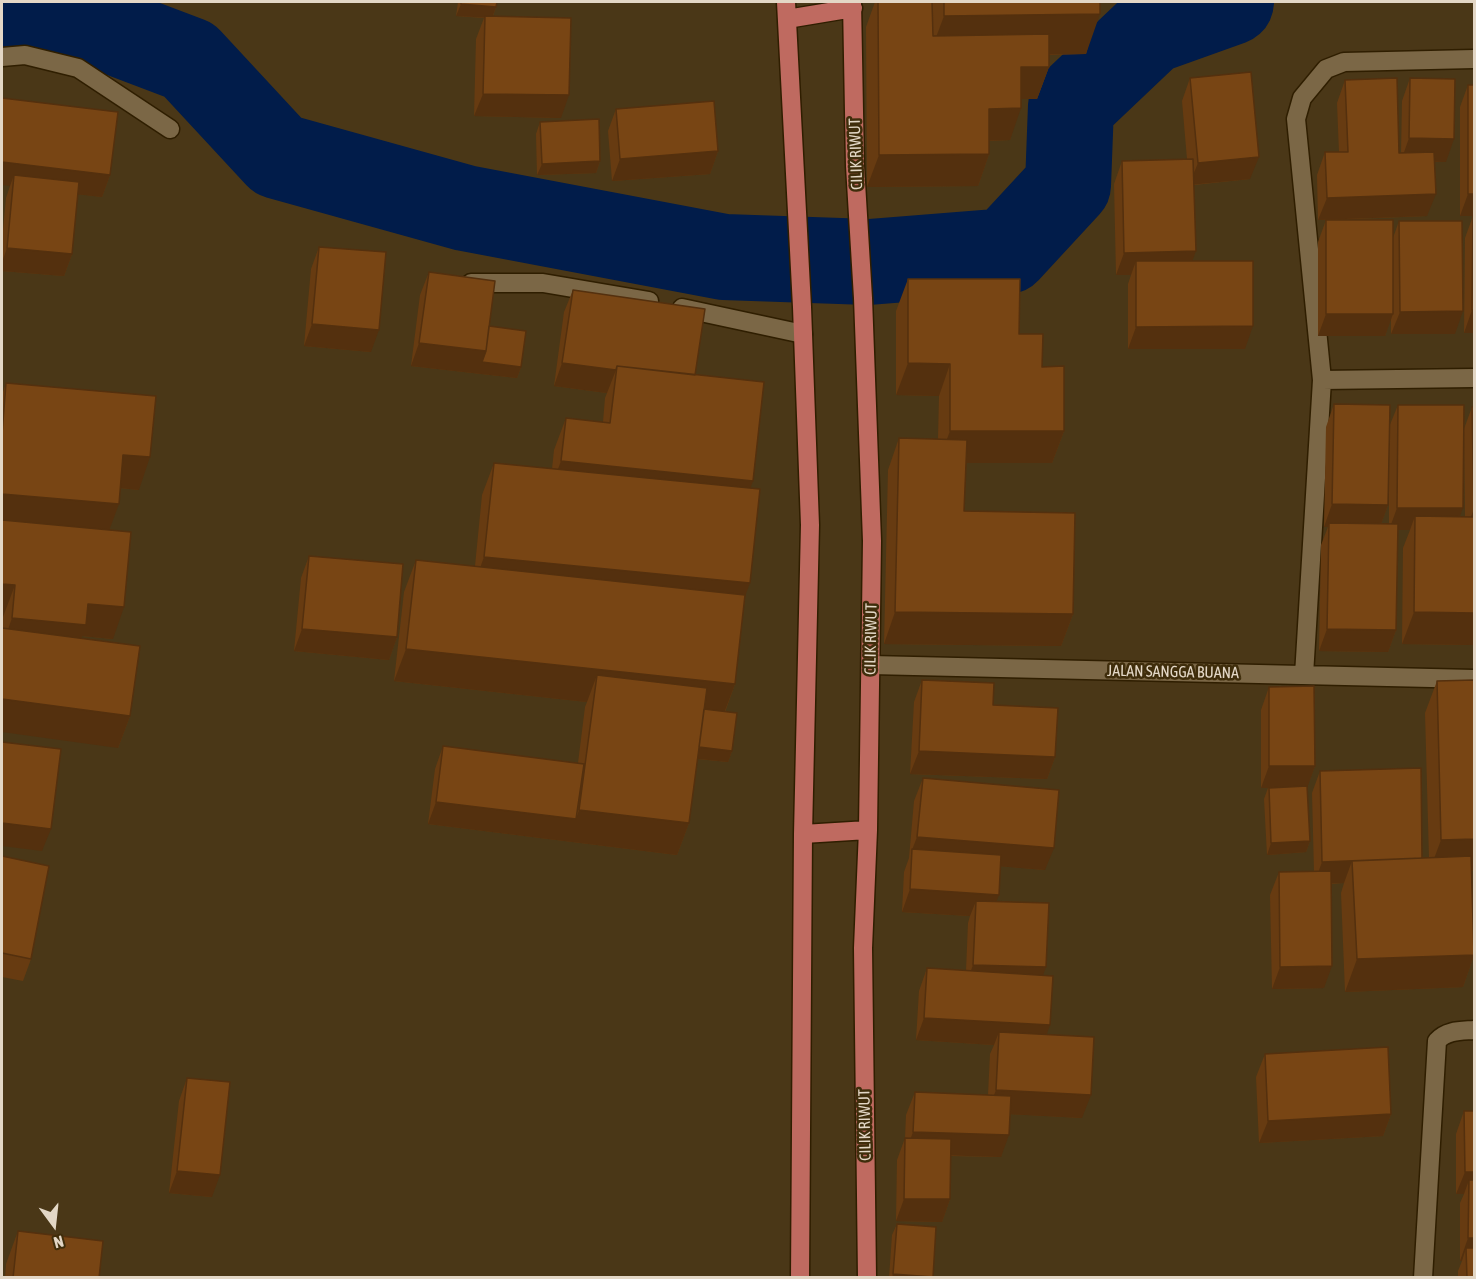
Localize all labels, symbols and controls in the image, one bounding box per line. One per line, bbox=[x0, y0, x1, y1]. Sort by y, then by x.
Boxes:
street label: CILIK RIWUT bbox=[845, 118, 867, 190]
street label: CILIK RIWUT bbox=[861, 603, 881, 675]
street label: JALAN SANGGA BUANA bbox=[1107, 661, 1239, 683]
street label: CILIK RIWUT bbox=[855, 1089, 875, 1161]
north arrow bbox=[24, 1195, 84, 1255]
text: N bbox=[52, 1232, 66, 1252]

